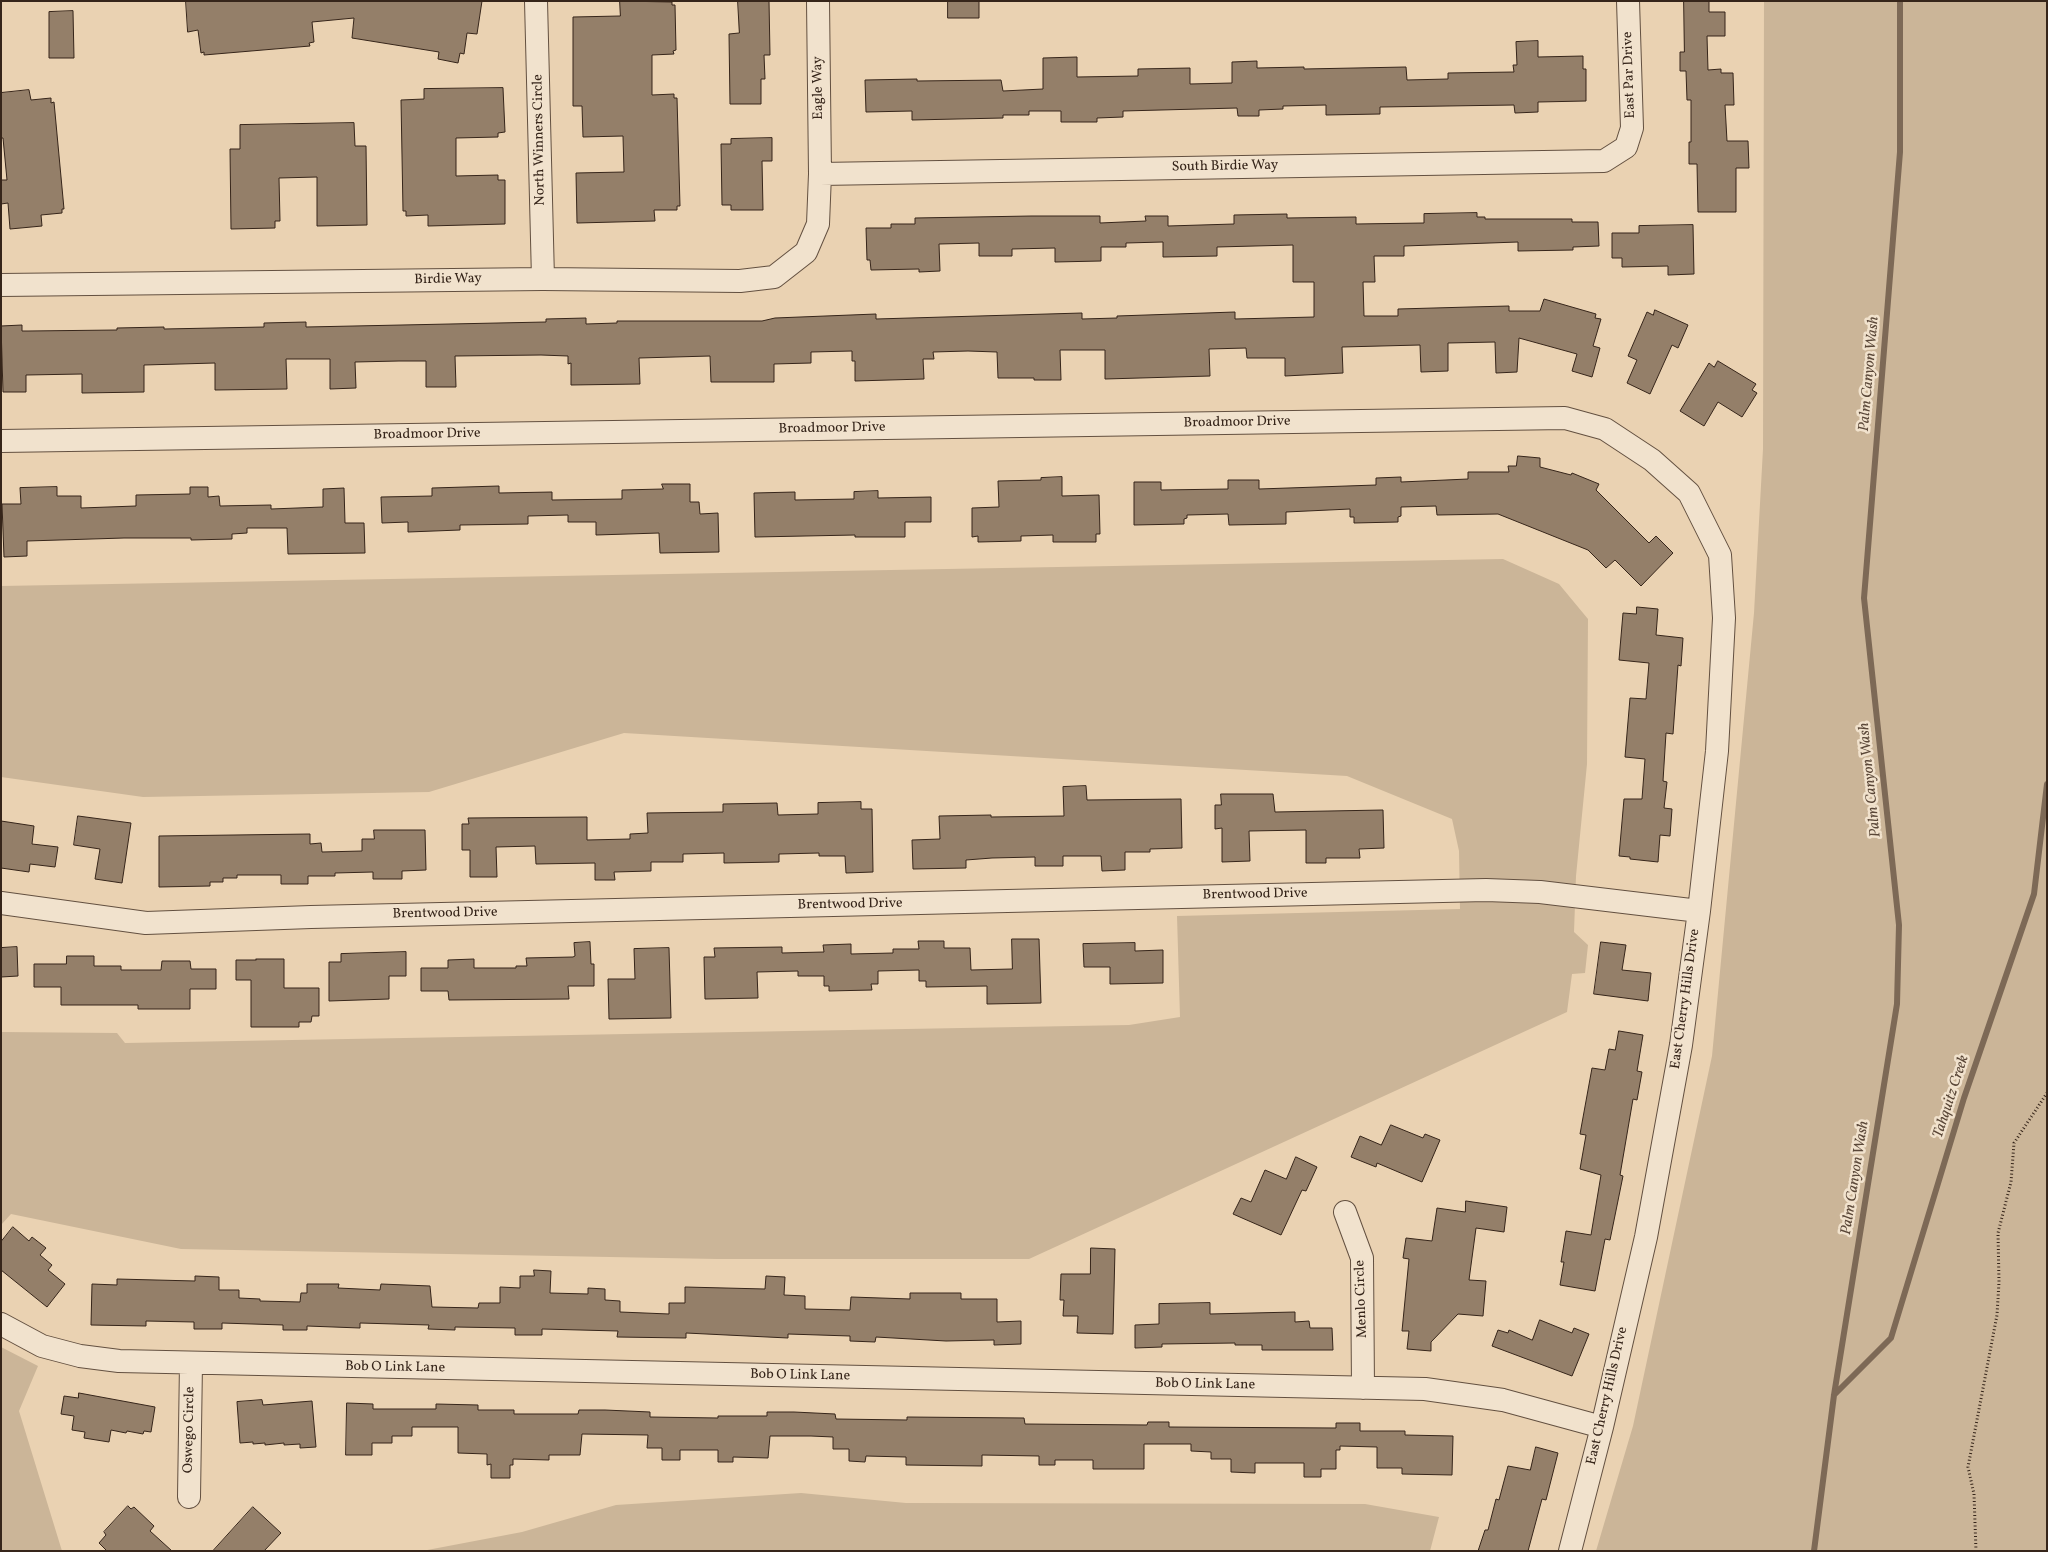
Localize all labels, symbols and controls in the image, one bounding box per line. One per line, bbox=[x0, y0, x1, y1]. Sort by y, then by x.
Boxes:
street label: East Par Drive bbox=[1620, 31, 1640, 119]
street label: Eagle Way bbox=[810, 56, 828, 120]
street label: North Winners Circle bbox=[530, 74, 550, 206]
street label: South Birdie Way bbox=[1172, 158, 1278, 176]
street label: Birdie Way bbox=[414, 271, 482, 289]
water label: Palm Canyon Wash bbox=[1856, 316, 1884, 432]
street label: Broadmoor Drive bbox=[1183, 414, 1291, 432]
street label: Broadmoor Drive bbox=[778, 420, 886, 438]
street label: Broadmoor Drive bbox=[373, 426, 481, 444]
water label: Palm Canyon Wash bbox=[1856, 722, 1886, 838]
street label: Brentwood Drive bbox=[1202, 886, 1308, 904]
street label: Brentwood Drive bbox=[797, 896, 903, 914]
street label: Brentwood Drive bbox=[392, 905, 498, 923]
street label: East Cherry Hills Drive bbox=[1668, 928, 1704, 1070]
water label: Tahquitz Creek bbox=[1930, 1053, 1974, 1141]
water label: Palm Canyon Wash bbox=[1838, 1120, 1874, 1236]
street label: Menlo Circle bbox=[1352, 1260, 1372, 1338]
street label: East Cherry Hills Drive bbox=[1584, 1325, 1632, 1467]
street label: Bob O Link Lane bbox=[345, 1359, 445, 1377]
street label: Bob O Link Lane bbox=[750, 1367, 850, 1385]
street label: Bob O Link Lane bbox=[1155, 1376, 1255, 1394]
street label: Oswego Circle bbox=[181, 1387, 199, 1473]

